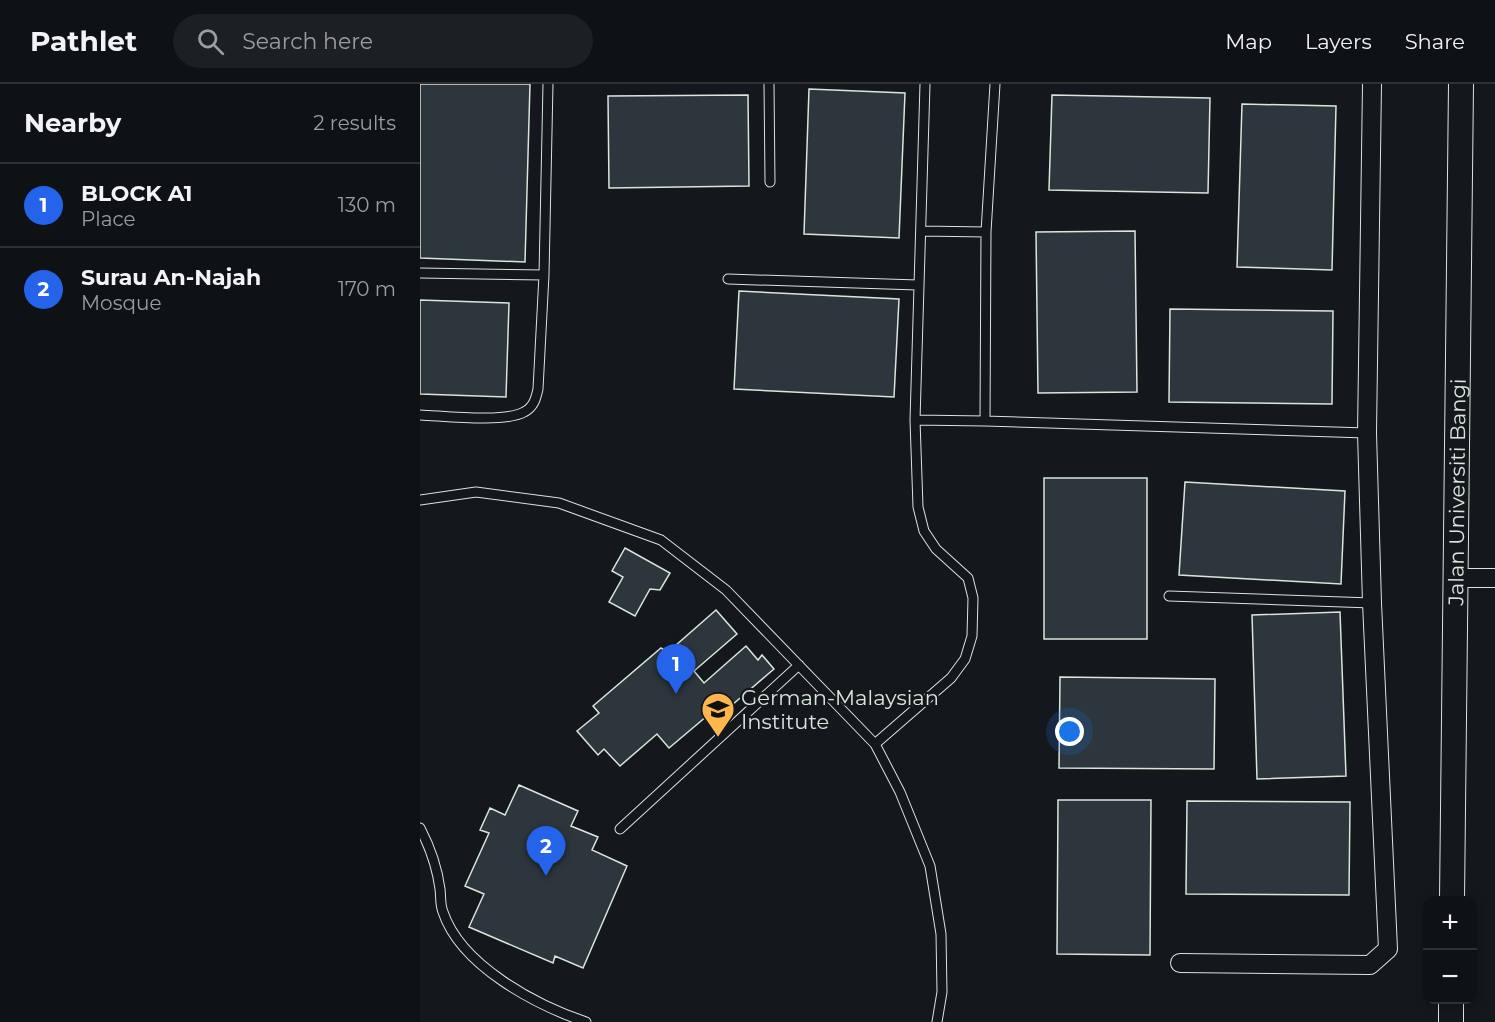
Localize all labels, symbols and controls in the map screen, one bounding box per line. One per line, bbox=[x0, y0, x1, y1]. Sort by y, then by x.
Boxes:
search box bbox=[173, 14, 593, 68]
text: Pathlet bbox=[30, 24, 137, 58]
icon: search bbox=[194, 25, 227, 58]
text: Search here bbox=[242, 28, 373, 55]
text: Map bbox=[1225, 29, 1272, 54]
text: Layers bbox=[1305, 29, 1372, 54]
text: Share bbox=[1405, 29, 1465, 54]
text: Nearby bbox=[24, 107, 121, 139]
text: 2 results bbox=[313, 111, 396, 135]
text: BLOCK A1 bbox=[81, 180, 192, 207]
text: 1 bbox=[40, 193, 47, 217]
text: 130 m bbox=[338, 193, 396, 217]
text: Place bbox=[81, 207, 136, 231]
text: Surau An-Najah bbox=[81, 264, 261, 291]
text: 2 bbox=[38, 277, 49, 301]
text: 170 m bbox=[338, 277, 396, 301]
text: Mosque bbox=[81, 291, 161, 315]
street label: Jalan Universiti Bangi bbox=[1443, 378, 1470, 607]
pin: 1 bbox=[656, 644, 696, 694]
place label: German-Malaysian Institute bbox=[741, 685, 939, 734]
school or university icon: German-Malaysian Institute bbox=[700, 691, 736, 738]
your location bbox=[1055, 717, 1084, 746]
pin: 2 bbox=[526, 826, 566, 876]
map controls bbox=[1423, 896, 1477, 1004]
button: + bbox=[1423, 896, 1477, 950]
button: − bbox=[1423, 950, 1477, 1004]

